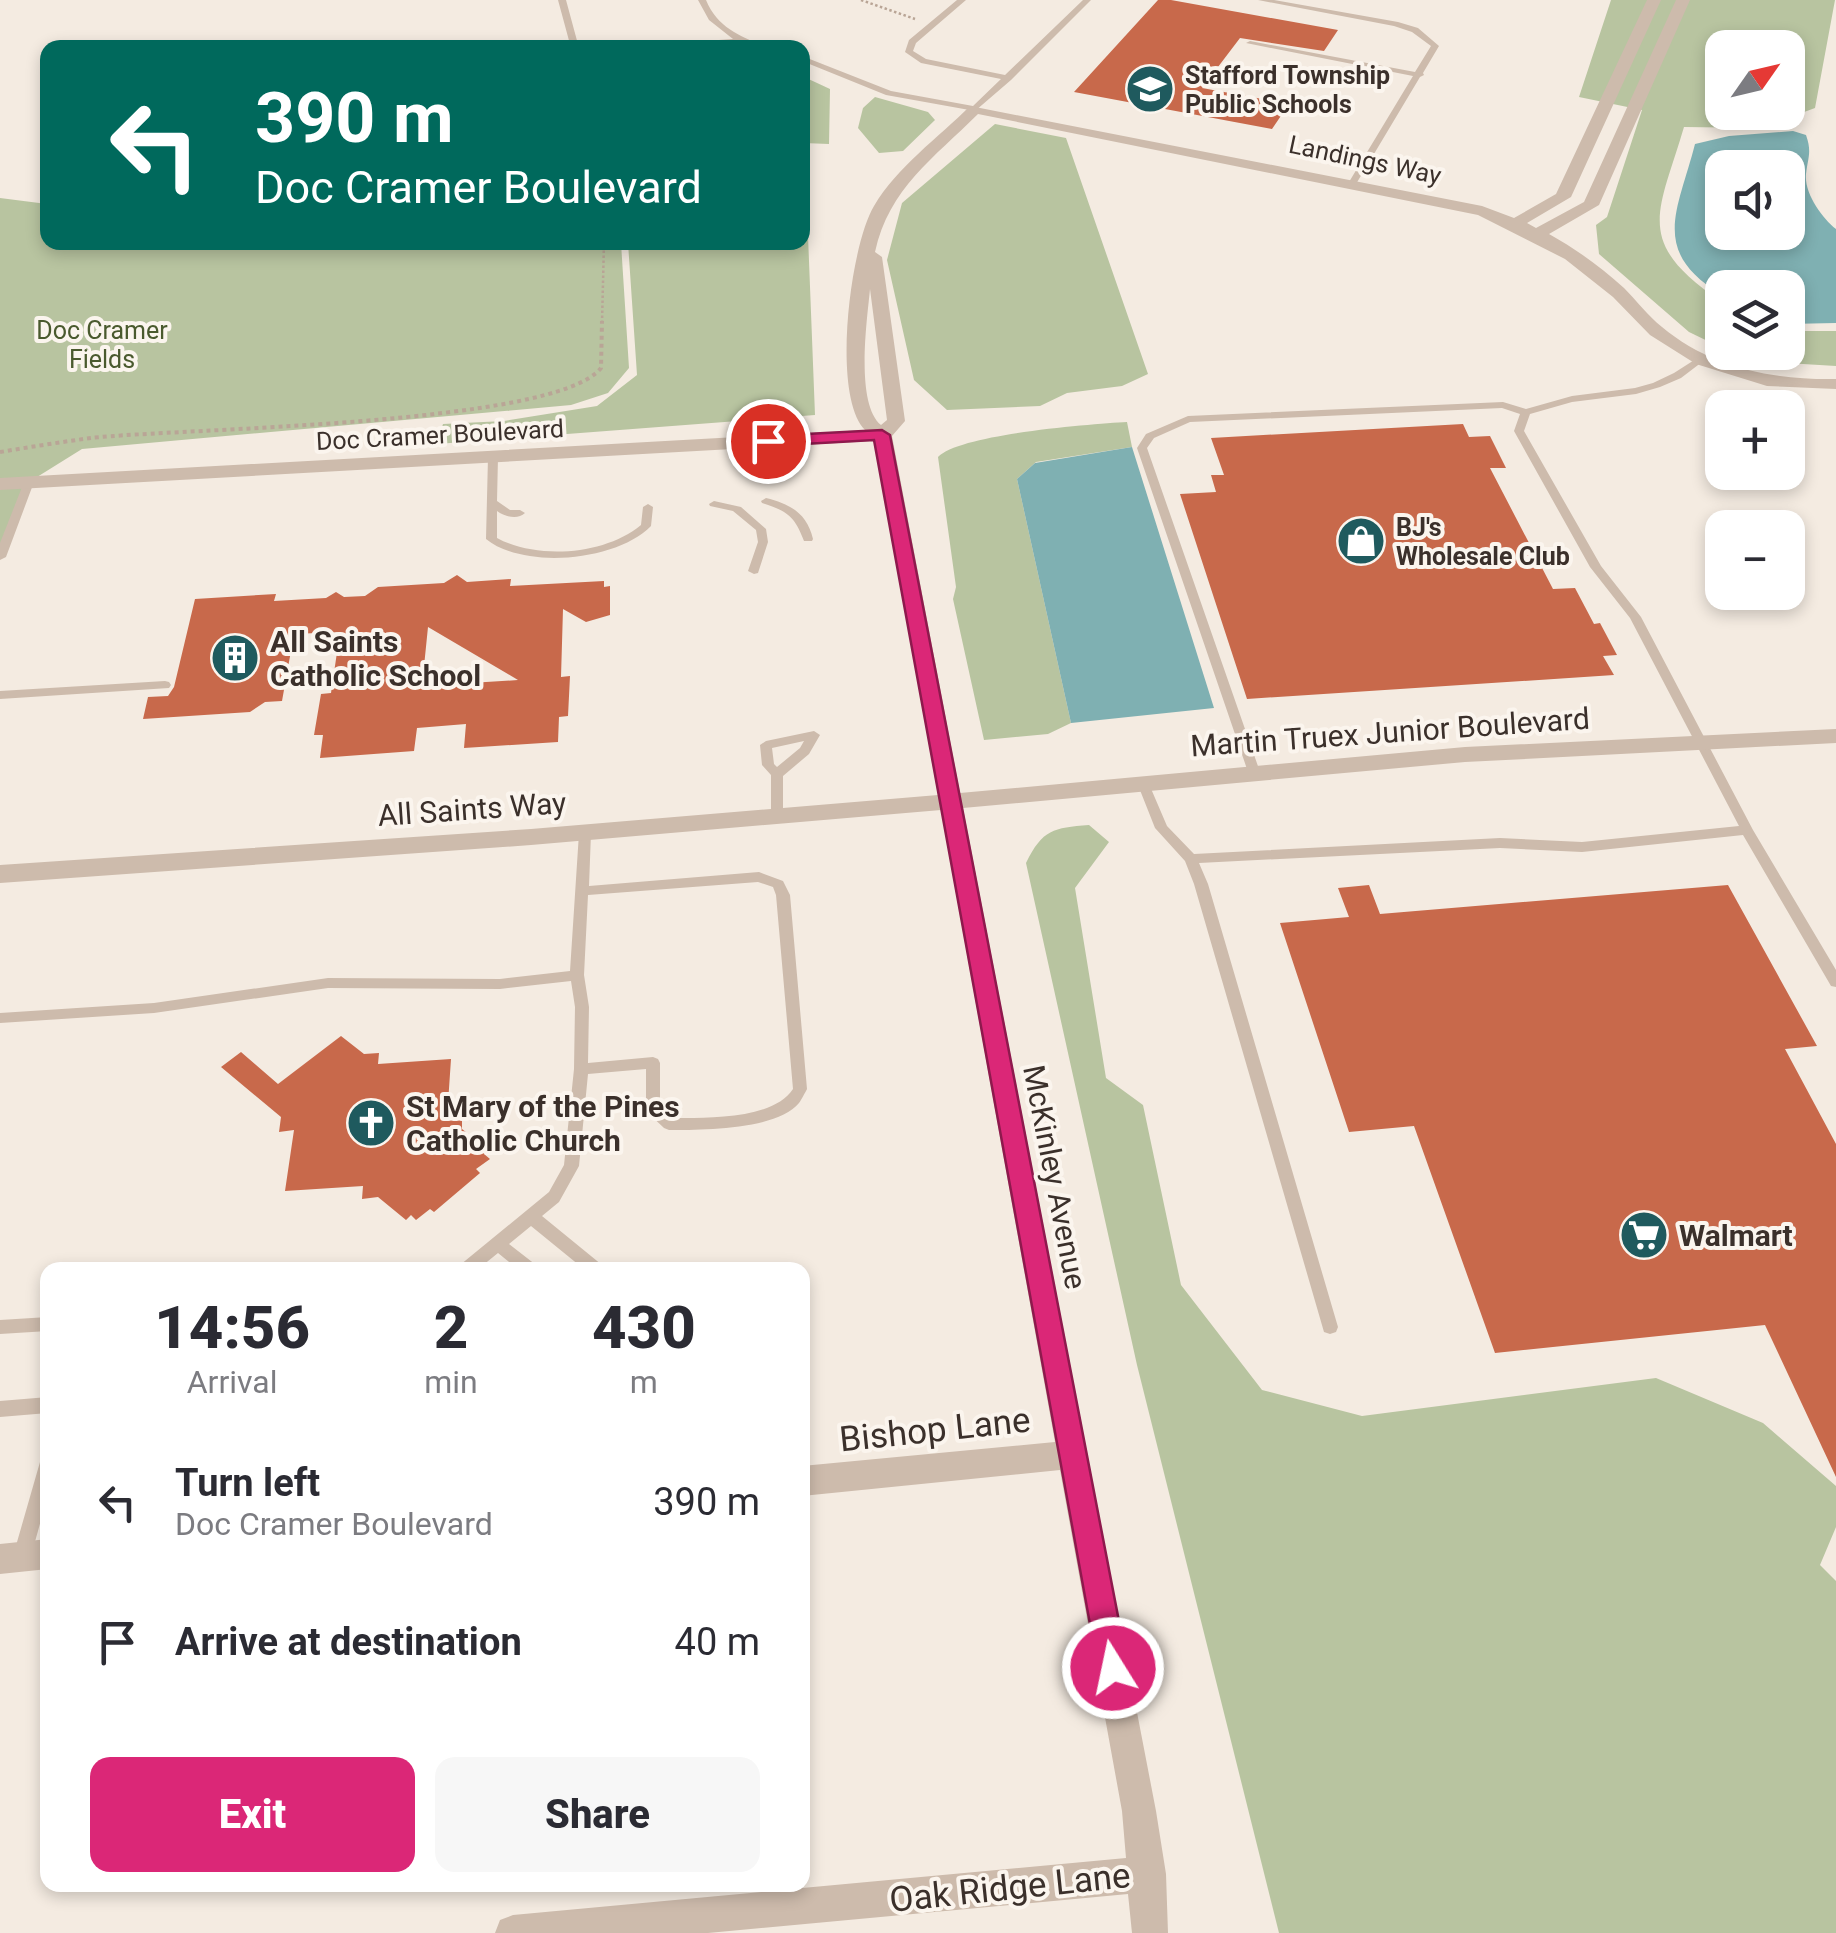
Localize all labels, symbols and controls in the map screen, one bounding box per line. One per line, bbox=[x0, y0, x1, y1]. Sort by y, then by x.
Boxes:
north arrow bbox=[1705, 30, 1805, 130]
map controls bbox=[1705, 30, 1805, 610]
place label: Stafford Township Public Schools bbox=[1185, 61, 1390, 119]
school or university icon: Stafford Township Public Schools bbox=[1124, 63, 1176, 115]
text: 390 m bbox=[255, 77, 454, 159]
icon: left bbox=[90, 80, 220, 210]
street label: Landings Way bbox=[1286, 130, 1444, 190]
button: sound bbox=[1705, 150, 1805, 250]
text: Doc Cramer Boulevard bbox=[255, 161, 702, 214]
button: layers bbox=[1705, 270, 1805, 370]
park label: Doc Cramer Fields bbox=[36, 316, 168, 374]
button: + bbox=[1705, 390, 1805, 490]
pin bbox=[726, 399, 811, 484]
street label: Doc Cramer Boulevard bbox=[315, 414, 565, 456]
icon: arrive bbox=[741, 414, 796, 469]
button: − bbox=[1705, 510, 1805, 610]
place label: BJ's Wholesale Club bbox=[1396, 513, 1570, 571]
shop icon: BJ's Wholesale Club bbox=[1335, 515, 1387, 567]
place label: All Saints Catholic School bbox=[270, 624, 481, 693]
building icon: All Saints Catholic School bbox=[209, 632, 261, 684]
street label: Martin Truex Junior Boulevard bbox=[1189, 701, 1591, 763]
street label: All Saints Way bbox=[377, 785, 567, 833]
street label: McKinley Avenue bbox=[1016, 1062, 1094, 1292]
place label: St Mary of the Pines Catholic Church bbox=[406, 1089, 680, 1158]
church icon: St Mary of the Pines Catholic Church bbox=[345, 1097, 397, 1149]
supermarket icon: Walmart bbox=[1618, 1209, 1670, 1261]
place label: Walmart bbox=[1679, 1218, 1793, 1253]
text: 14:56 bbox=[154, 1292, 310, 1363]
text: 2 bbox=[434, 1292, 468, 1363]
text: 430 bbox=[592, 1292, 696, 1363]
text: Arrival bbox=[187, 1363, 278, 1401]
text: min bbox=[424, 1363, 478, 1401]
text: m bbox=[630, 1363, 658, 1401]
street label: Bishop Lane bbox=[838, 1400, 1032, 1460]
text: Turn left bbox=[175, 1461, 320, 1505]
icon: left bbox=[90, 1475, 145, 1530]
text: 390 m bbox=[653, 1480, 760, 1524]
text: Doc Cramer Boulevard bbox=[175, 1505, 493, 1543]
icon: arrive bbox=[90, 1615, 145, 1670]
position arrow bbox=[1061, 1616, 1165, 1720]
text: Arrive at destination bbox=[175, 1620, 522, 1664]
text: 40 m bbox=[675, 1620, 760, 1664]
button: Exit bbox=[90, 1757, 415, 1872]
button: Share bbox=[435, 1757, 760, 1872]
street label: Oak Ridge Lane bbox=[888, 1855, 1132, 1921]

